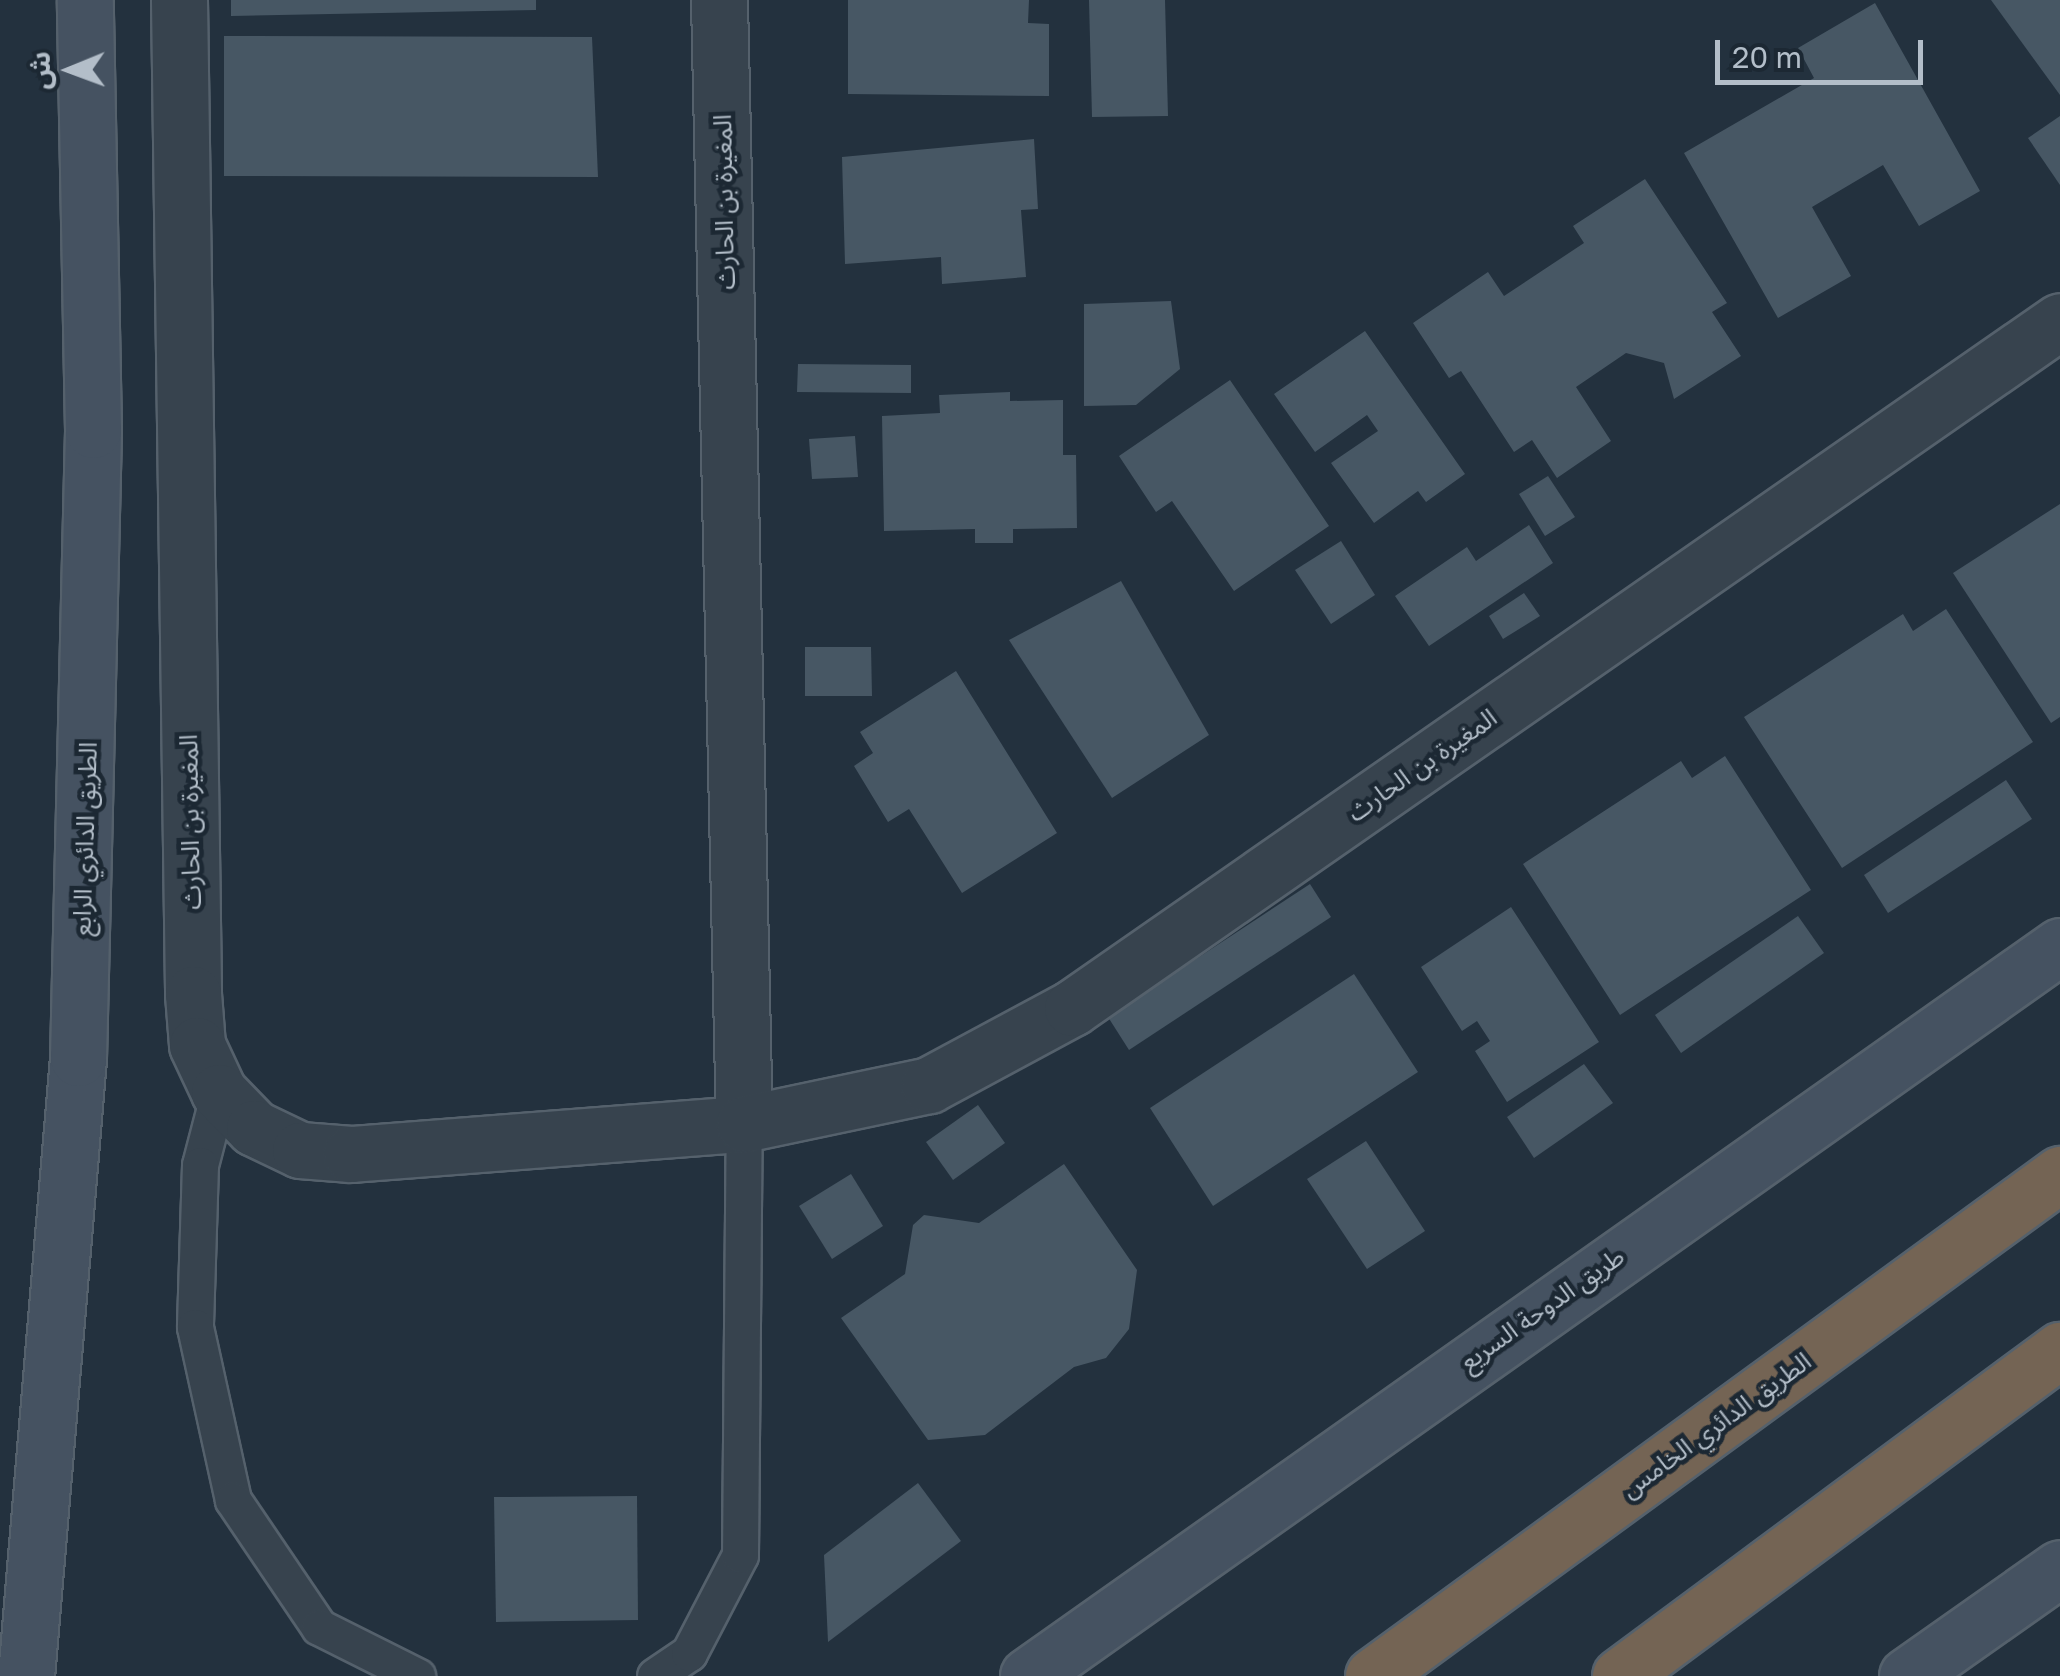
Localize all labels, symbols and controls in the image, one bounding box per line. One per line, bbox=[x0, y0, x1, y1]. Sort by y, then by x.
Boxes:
north arrow bbox=[20, 20, 120, 120]
scale bar bbox=[1720, 20, 1928, 82]
text: 20 m bbox=[1732, 39, 1802, 75]
text: ش bbox=[23, 51, 56, 90]
street label: المغيرة بن الحارث bbox=[707, 114, 741, 290]
street label: المغيرة بن الحارث bbox=[1342, 702, 1502, 828]
street label: المغيرة بن الحارث bbox=[173, 734, 207, 910]
street label: الطريق الدائري الرابع bbox=[67, 741, 103, 937]
street label: طريق الدوحة السريع bbox=[1454, 1241, 1630, 1377]
street label: الطريق الدائري الخامس bbox=[1615, 1346, 1817, 1504]

